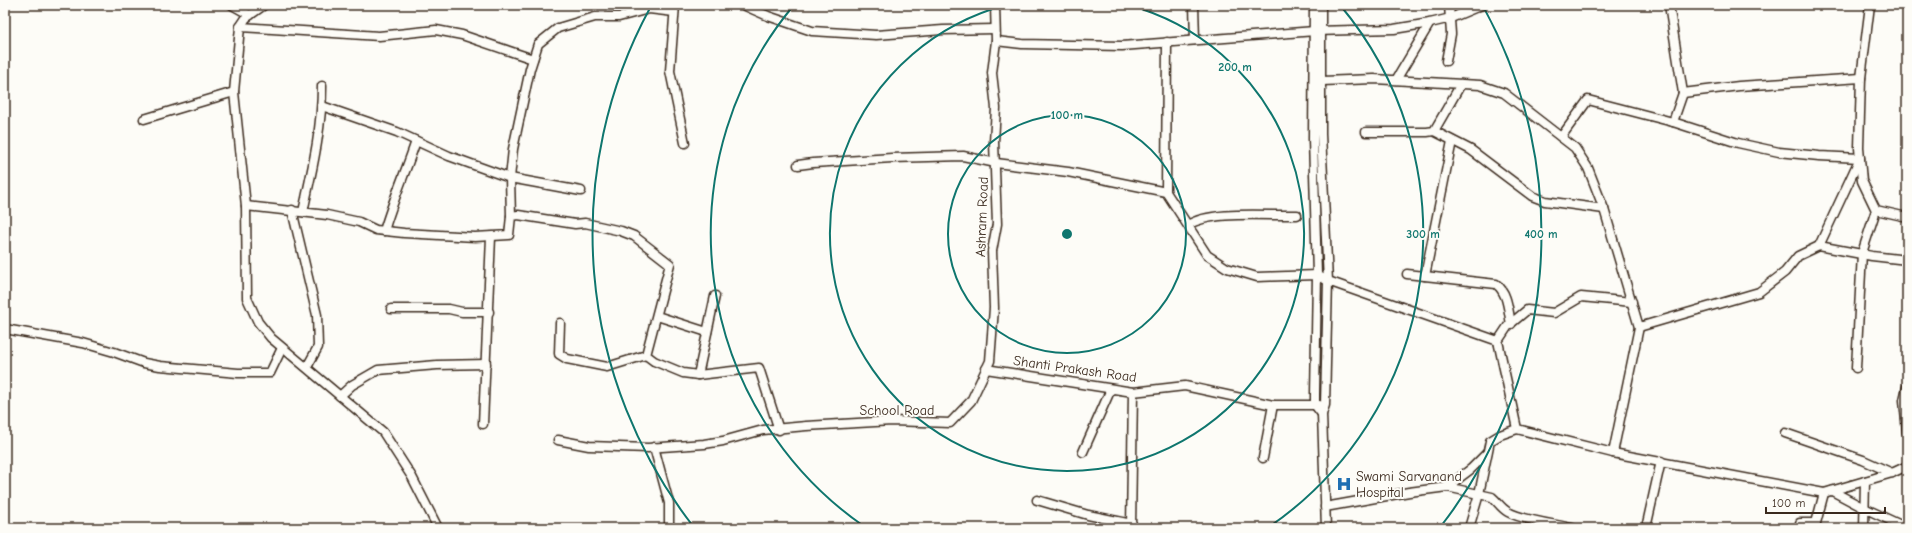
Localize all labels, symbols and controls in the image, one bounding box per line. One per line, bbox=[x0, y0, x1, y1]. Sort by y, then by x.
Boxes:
text: 200 m bbox=[1218, 60, 1252, 74]
text: 100 m bbox=[1051, 108, 1083, 122]
street label: Ashram Road bbox=[972, 176, 992, 258]
centre of rings bbox=[1060, 227, 1074, 241]
text: 300 m bbox=[1406, 227, 1440, 241]
text: 400 m bbox=[1524, 227, 1558, 241]
street label: Shanti Prakash Road bbox=[1012, 352, 1138, 386]
street label: School Road bbox=[860, 402, 934, 419]
place label: Swami Sarvanand Hospital bbox=[1356, 468, 1462, 501]
hospital icon: Swami Sarvanand Hospital bbox=[1335, 475, 1353, 493]
scale bar bbox=[1766, 489, 1885, 515]
text: 100 m bbox=[1772, 496, 1805, 510]

